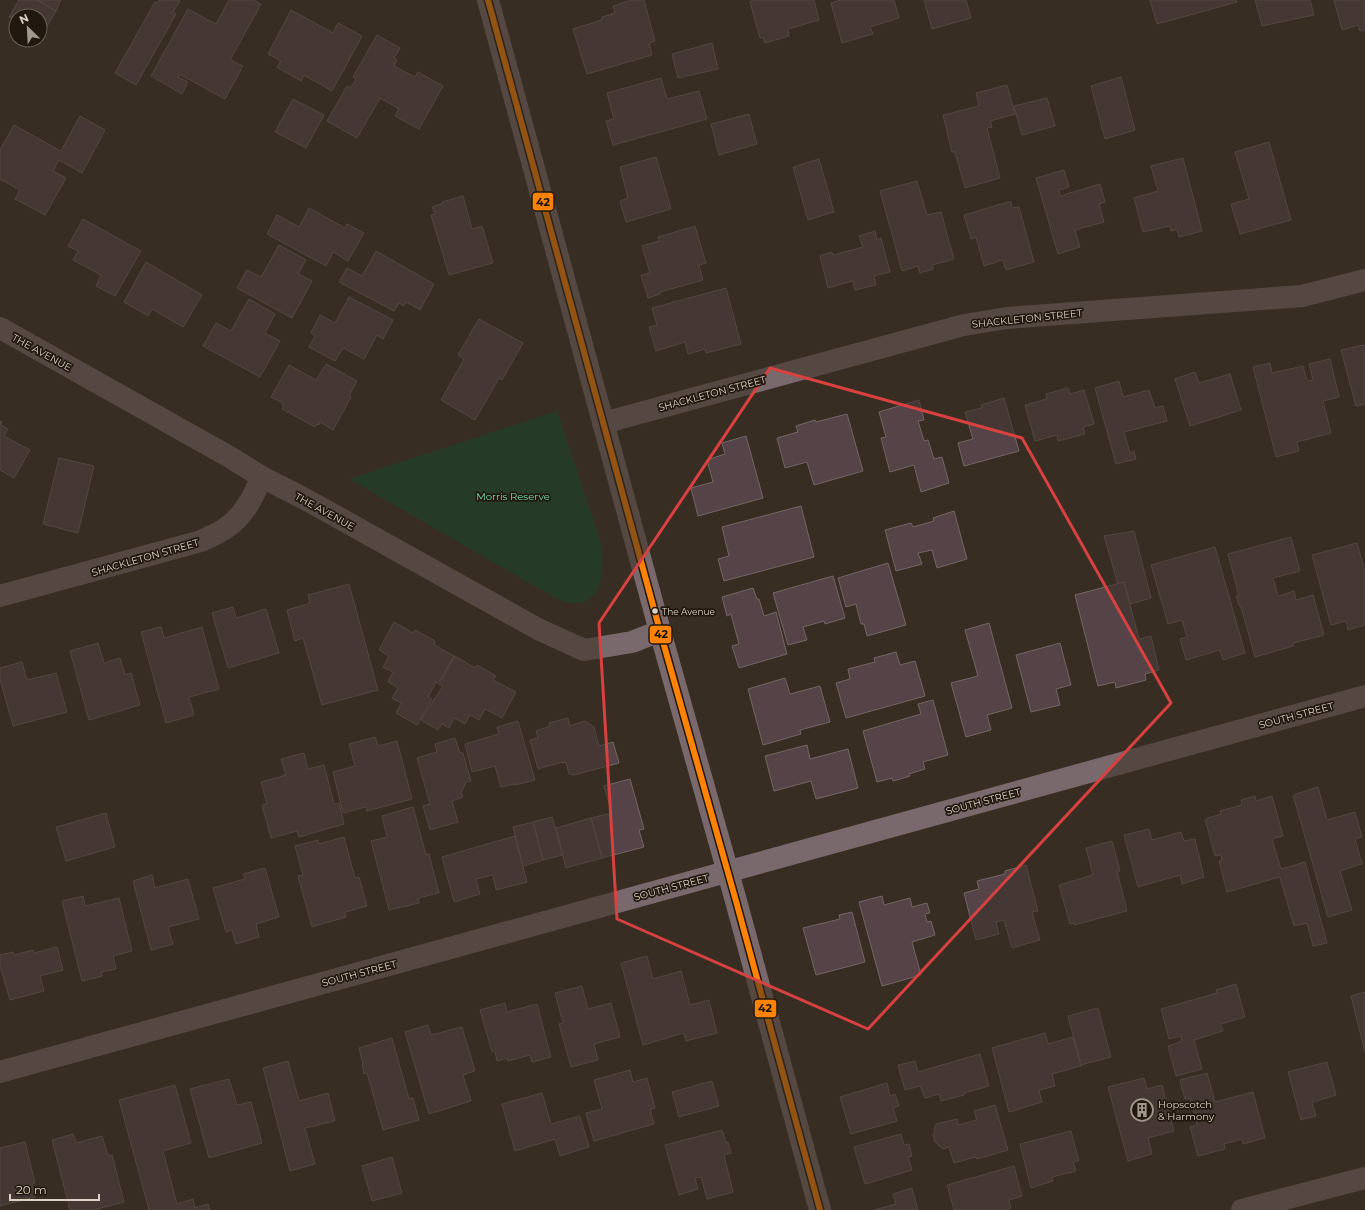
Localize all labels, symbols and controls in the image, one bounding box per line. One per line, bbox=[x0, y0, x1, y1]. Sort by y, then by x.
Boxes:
north arrow bbox=[8, 8, 48, 48]
text: N bbox=[17, 11, 31, 27]
line badge: 42 bbox=[532, 192, 554, 211]
text: 42 bbox=[536, 195, 551, 209]
street label: SHACKLETON STREET bbox=[971, 306, 1083, 331]
street label: THE AVENUE bbox=[10, 331, 74, 374]
street label: SHACKLETON STREET bbox=[657, 373, 768, 414]
street label: THE AVENUE bbox=[293, 490, 357, 533]
park label: Morris Reserve bbox=[476, 490, 550, 503]
street label: SHACKLETON STREET bbox=[90, 536, 201, 579]
marker: The Avenue bbox=[650, 606, 660, 616]
place label: The Avenue bbox=[662, 606, 716, 617]
line badge: 42 bbox=[649, 625, 672, 644]
text: 42 bbox=[654, 627, 669, 641]
street label: SOUTH STREET bbox=[1257, 699, 1335, 732]
street label: SOUTH STREET bbox=[944, 785, 1022, 818]
street label: SOUTH STREET bbox=[632, 871, 710, 904]
street label: SOUTH STREET bbox=[320, 957, 398, 990]
line badge: 42 bbox=[754, 999, 777, 1018]
text: 42 bbox=[758, 1001, 773, 1015]
building icon: Hopscotch & Harmony bbox=[1129, 1097, 1155, 1123]
place label: Hopscotch & Harmony bbox=[1158, 1098, 1215, 1123]
scale bar bbox=[10, 1176, 99, 1202]
text: 20 m bbox=[16, 1182, 47, 1197]

